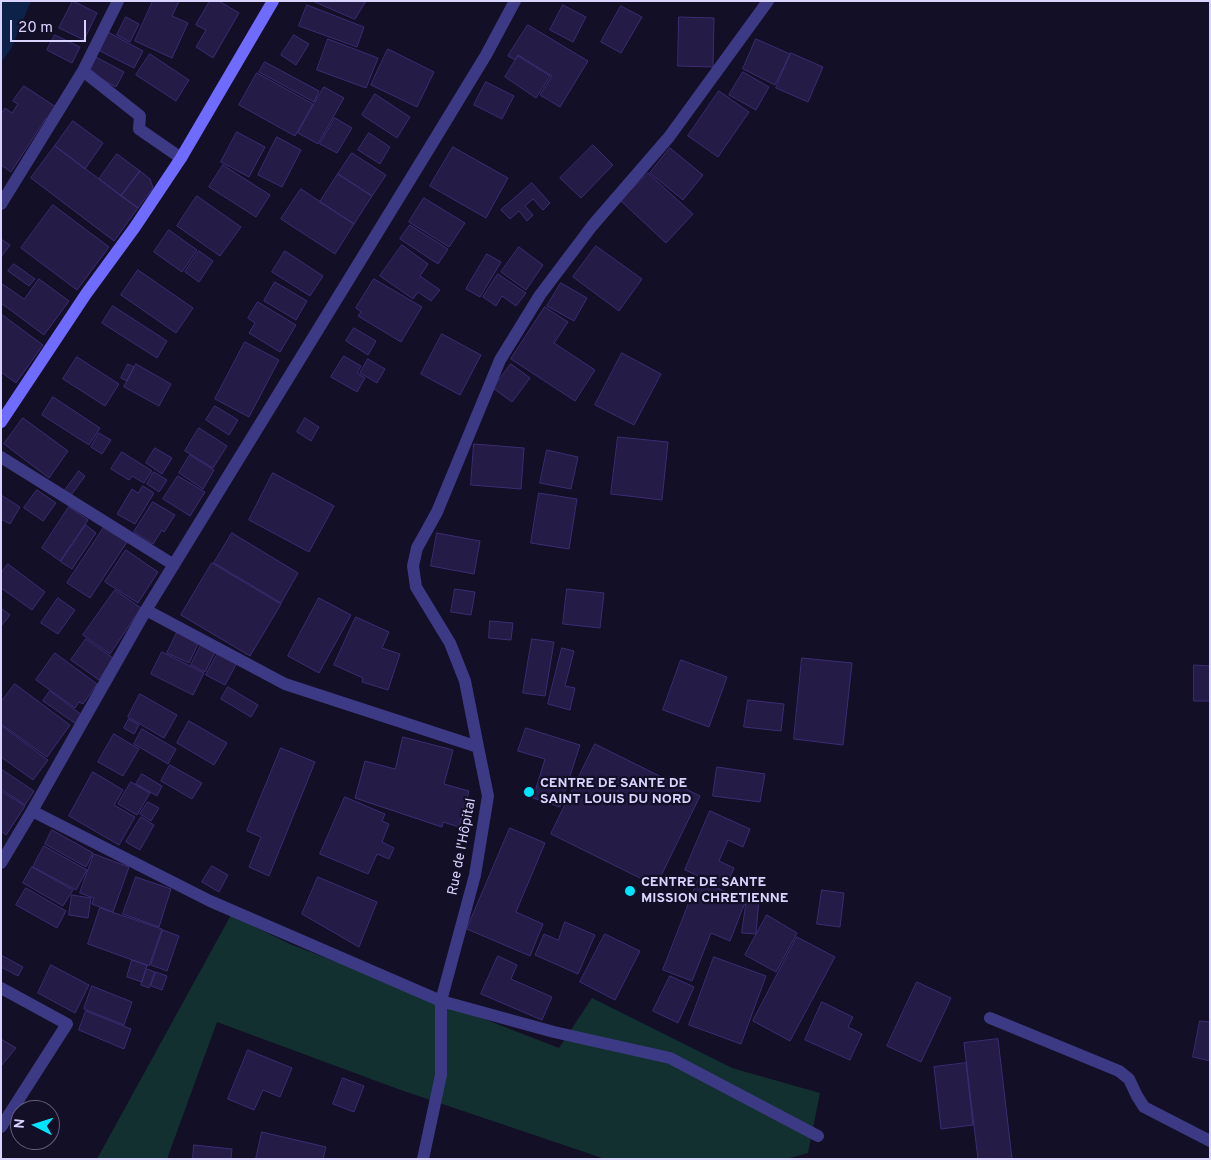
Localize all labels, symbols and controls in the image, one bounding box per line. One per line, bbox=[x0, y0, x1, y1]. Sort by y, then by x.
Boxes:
scale bar bbox=[12, 10, 89, 42]
text: 20 m bbox=[18, 19, 53, 38]
place label: CENTRE DE SANTE DE SAINT LOUIS DU NORD bbox=[540, 776, 691, 809]
marker: CENTRE DE SANTE DE SAINT LOUIS DU NORD bbox=[522, 785, 536, 799]
street label: Rue de l'Hôpital bbox=[445, 797, 481, 897]
place label: CENTRE DE SANTE MISSION CHRETIENNE bbox=[641, 875, 789, 908]
marker: CENTRE DE SANTE MISSION CHRETIENNE bbox=[623, 884, 637, 898]
north arrow bbox=[10, 1100, 60, 1150]
text: N bbox=[12, 1118, 29, 1129]

